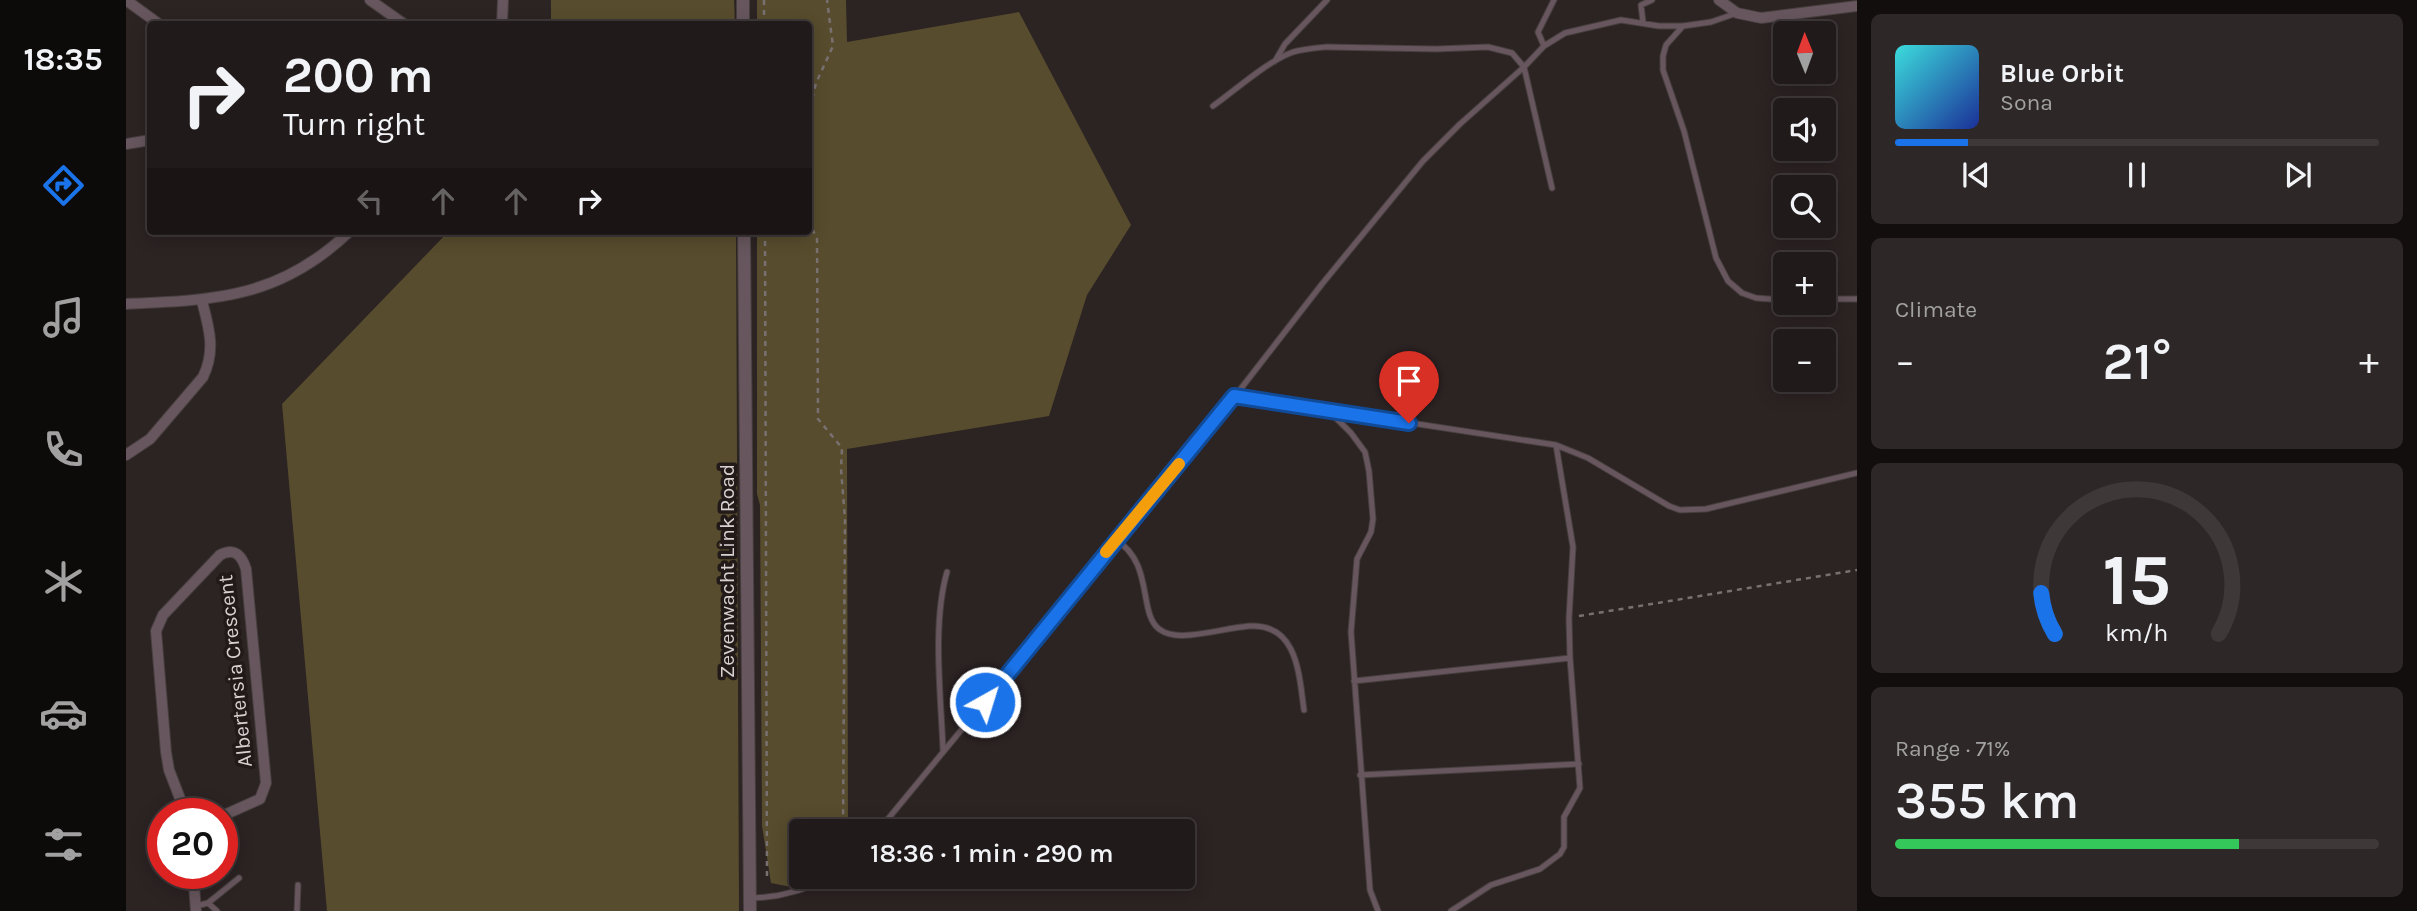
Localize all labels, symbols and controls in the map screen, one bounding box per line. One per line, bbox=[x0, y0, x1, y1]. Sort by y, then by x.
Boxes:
north arrow bbox=[1773, 21, 1836, 84]
map controls bbox=[1773, 21, 1836, 392]
text: 18:35 bbox=[23, 41, 103, 78]
text: 200 m bbox=[283, 47, 434, 104]
icon: right bbox=[168, 49, 259, 140]
text: Blue Orbit bbox=[2000, 58, 2124, 89]
text: Sona bbox=[2000, 89, 2053, 116]
button: sound bbox=[1773, 98, 1836, 161]
text: Turn right bbox=[283, 106, 425, 143]
icon: previous bbox=[1957, 156, 1995, 194]
icon: pause bbox=[2118, 156, 2156, 194]
icon: next bbox=[2279, 156, 2317, 194]
icon: directions bbox=[39, 161, 88, 210]
button: search bbox=[1773, 175, 1836, 238]
icon: left bbox=[351, 182, 389, 220]
icon: ahead bbox=[424, 182, 462, 220]
icon: ahead bbox=[497, 182, 535, 220]
icon: right bbox=[570, 182, 608, 220]
button: + bbox=[1773, 252, 1836, 315]
icon: music bbox=[39, 293, 88, 342]
text: Climate bbox=[1895, 296, 1977, 323]
button: − bbox=[1773, 329, 1836, 392]
text: 21° bbox=[2103, 331, 2171, 392]
text: − bbox=[1895, 339, 1915, 384]
text: + bbox=[2359, 339, 2379, 384]
pin bbox=[1379, 351, 1439, 423]
icon: arrive bbox=[1390, 362, 1428, 400]
icon: phone bbox=[39, 425, 88, 474]
street label: Zevenwacht Link Road bbox=[715, 464, 739, 678]
text: 15 bbox=[2103, 537, 2171, 622]
icon: climate bbox=[39, 557, 88, 606]
street label: Albertersia Crescent bbox=[213, 574, 257, 768]
text: km/h bbox=[2105, 617, 2169, 646]
position arrow bbox=[948, 665, 1022, 739]
icon: car bbox=[39, 689, 88, 738]
text: Range · 71% bbox=[1895, 735, 2011, 762]
text: 355 km bbox=[1895, 770, 2079, 831]
speed limit sign: 20 bbox=[147, 798, 238, 889]
icon: filters bbox=[39, 820, 88, 869]
text: 18:36 · 1 min · 290 m bbox=[870, 838, 1114, 869]

